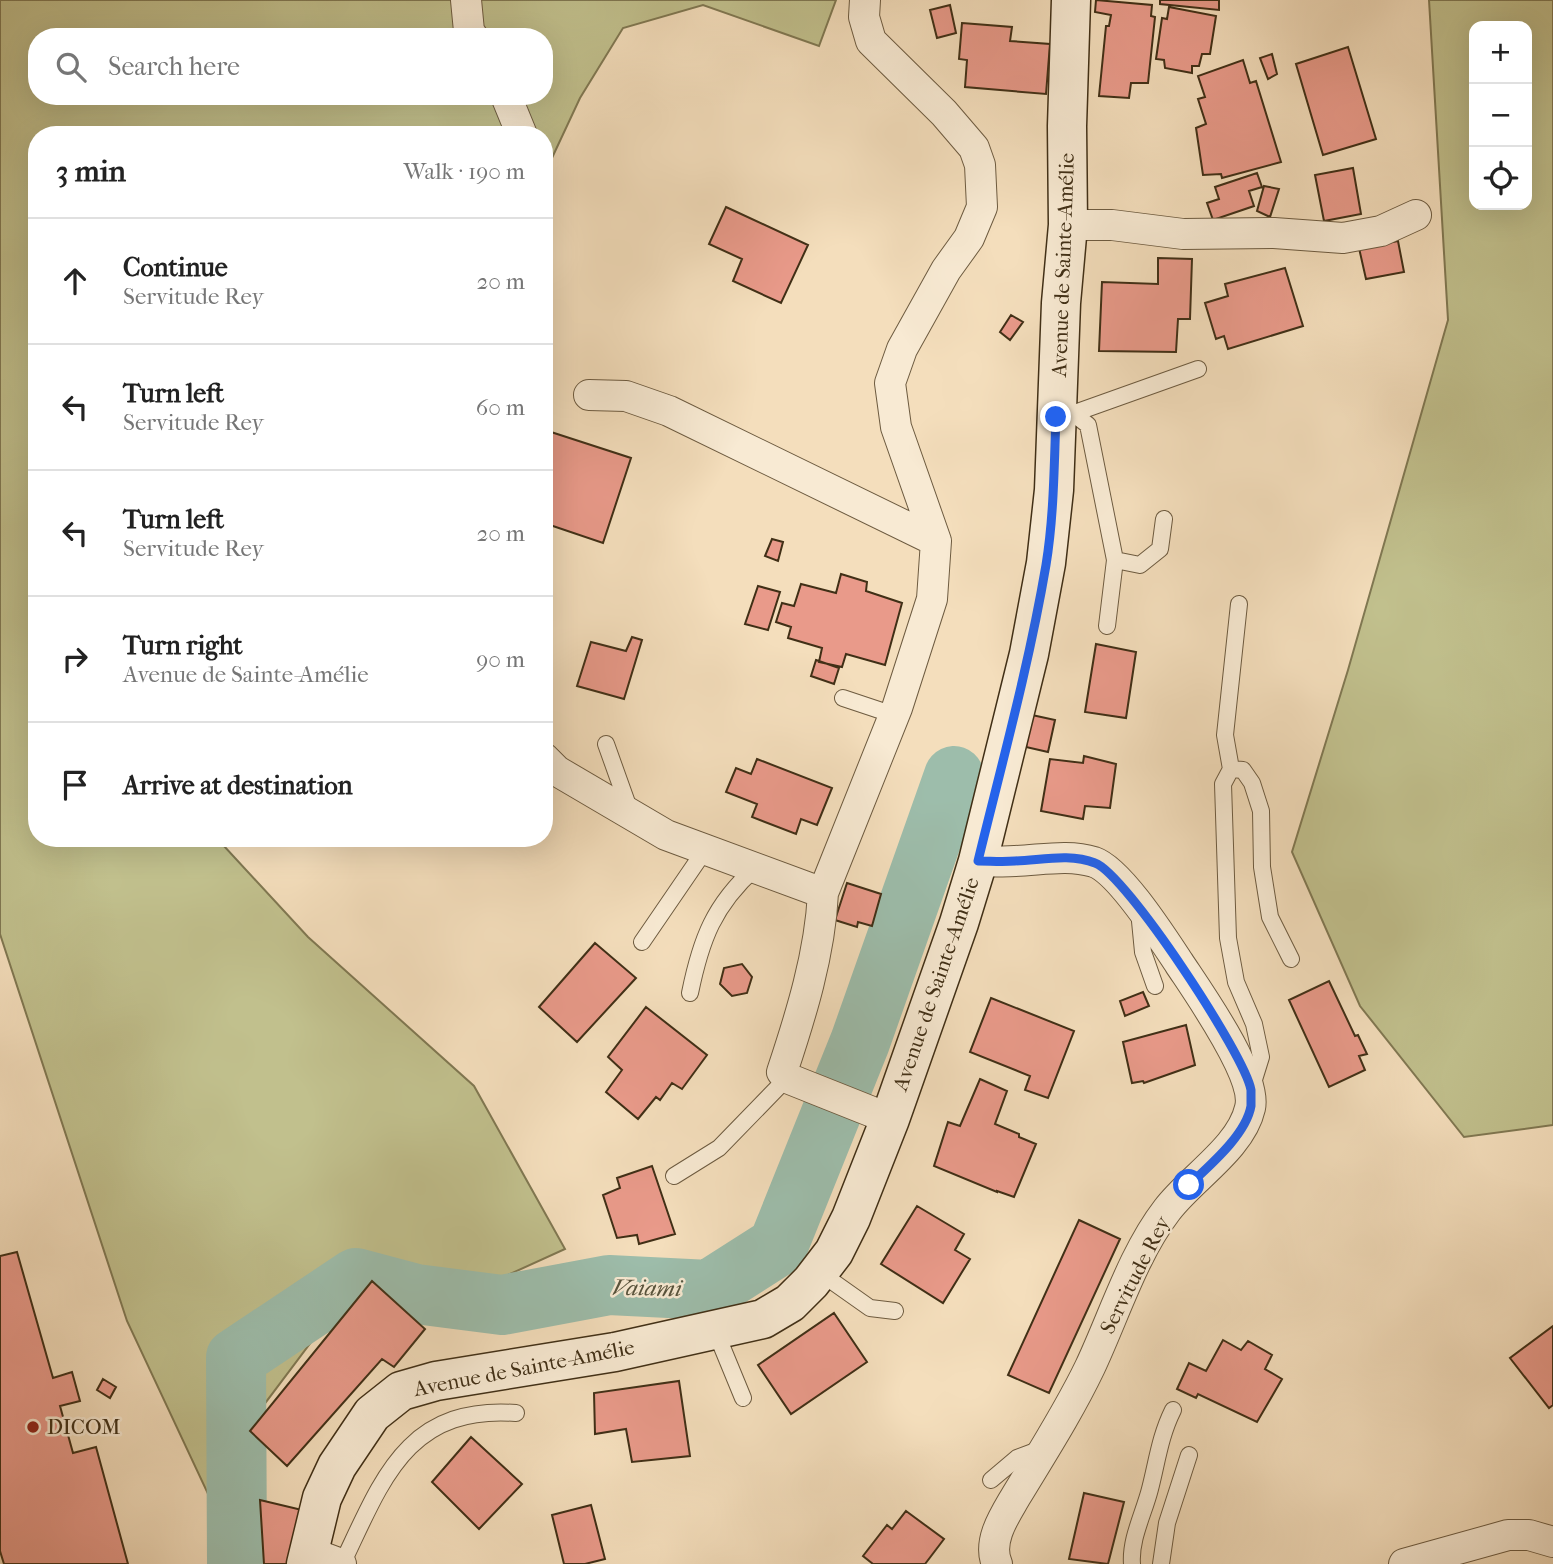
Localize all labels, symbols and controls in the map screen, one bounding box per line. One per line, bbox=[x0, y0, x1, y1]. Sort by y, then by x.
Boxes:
map controls bbox=[1469, 21, 1532, 210]
button: + bbox=[1469, 21, 1532, 84]
search box bbox=[28, 28, 553, 105]
icon: search bbox=[52, 48, 90, 86]
text: Search here bbox=[108, 51, 240, 82]
button: − bbox=[1469, 84, 1532, 147]
button: locate bbox=[1469, 147, 1532, 210]
street label: Avenue de Sainte-Amélie bbox=[1047, 153, 1079, 378]
text: 3 min bbox=[56, 154, 126, 189]
text: Walk · 190 m bbox=[404, 158, 525, 185]
text: Continue bbox=[123, 252, 228, 283]
icon: ahead bbox=[56, 262, 94, 300]
text: 20 m bbox=[476, 268, 525, 295]
text: Servitude Rey bbox=[123, 283, 264, 310]
text: Turn left bbox=[123, 378, 224, 409]
icon: left bbox=[56, 388, 94, 426]
text: 60 m bbox=[476, 394, 525, 421]
route end bbox=[1040, 401, 1071, 432]
text: Servitude Rey bbox=[123, 409, 264, 436]
text: Turn left bbox=[123, 504, 224, 535]
icon: left bbox=[56, 514, 94, 552]
text: 20 m bbox=[476, 520, 525, 547]
text: Servitude Rey bbox=[123, 535, 264, 562]
text: Turn right bbox=[123, 630, 243, 661]
icon: right bbox=[56, 640, 94, 678]
text: 90 m bbox=[476, 646, 525, 673]
text: Avenue de Sainte-Amélie bbox=[123, 661, 369, 688]
icon: arrive bbox=[56, 766, 94, 804]
text: Arrive at destination bbox=[123, 770, 353, 801]
street label: Avenue de Sainte-Amélie bbox=[888, 874, 984, 1095]
route start bbox=[1173, 1169, 1204, 1200]
street label: Servitude Rey bbox=[1095, 1212, 1175, 1338]
water label: Vaiami bbox=[612, 1274, 683, 1302]
street label: Avenue de Sainte-Amélie bbox=[411, 1335, 636, 1401]
place label: DICOM bbox=[47, 1415, 120, 1439]
marker: DICOM bbox=[25, 1419, 41, 1435]

